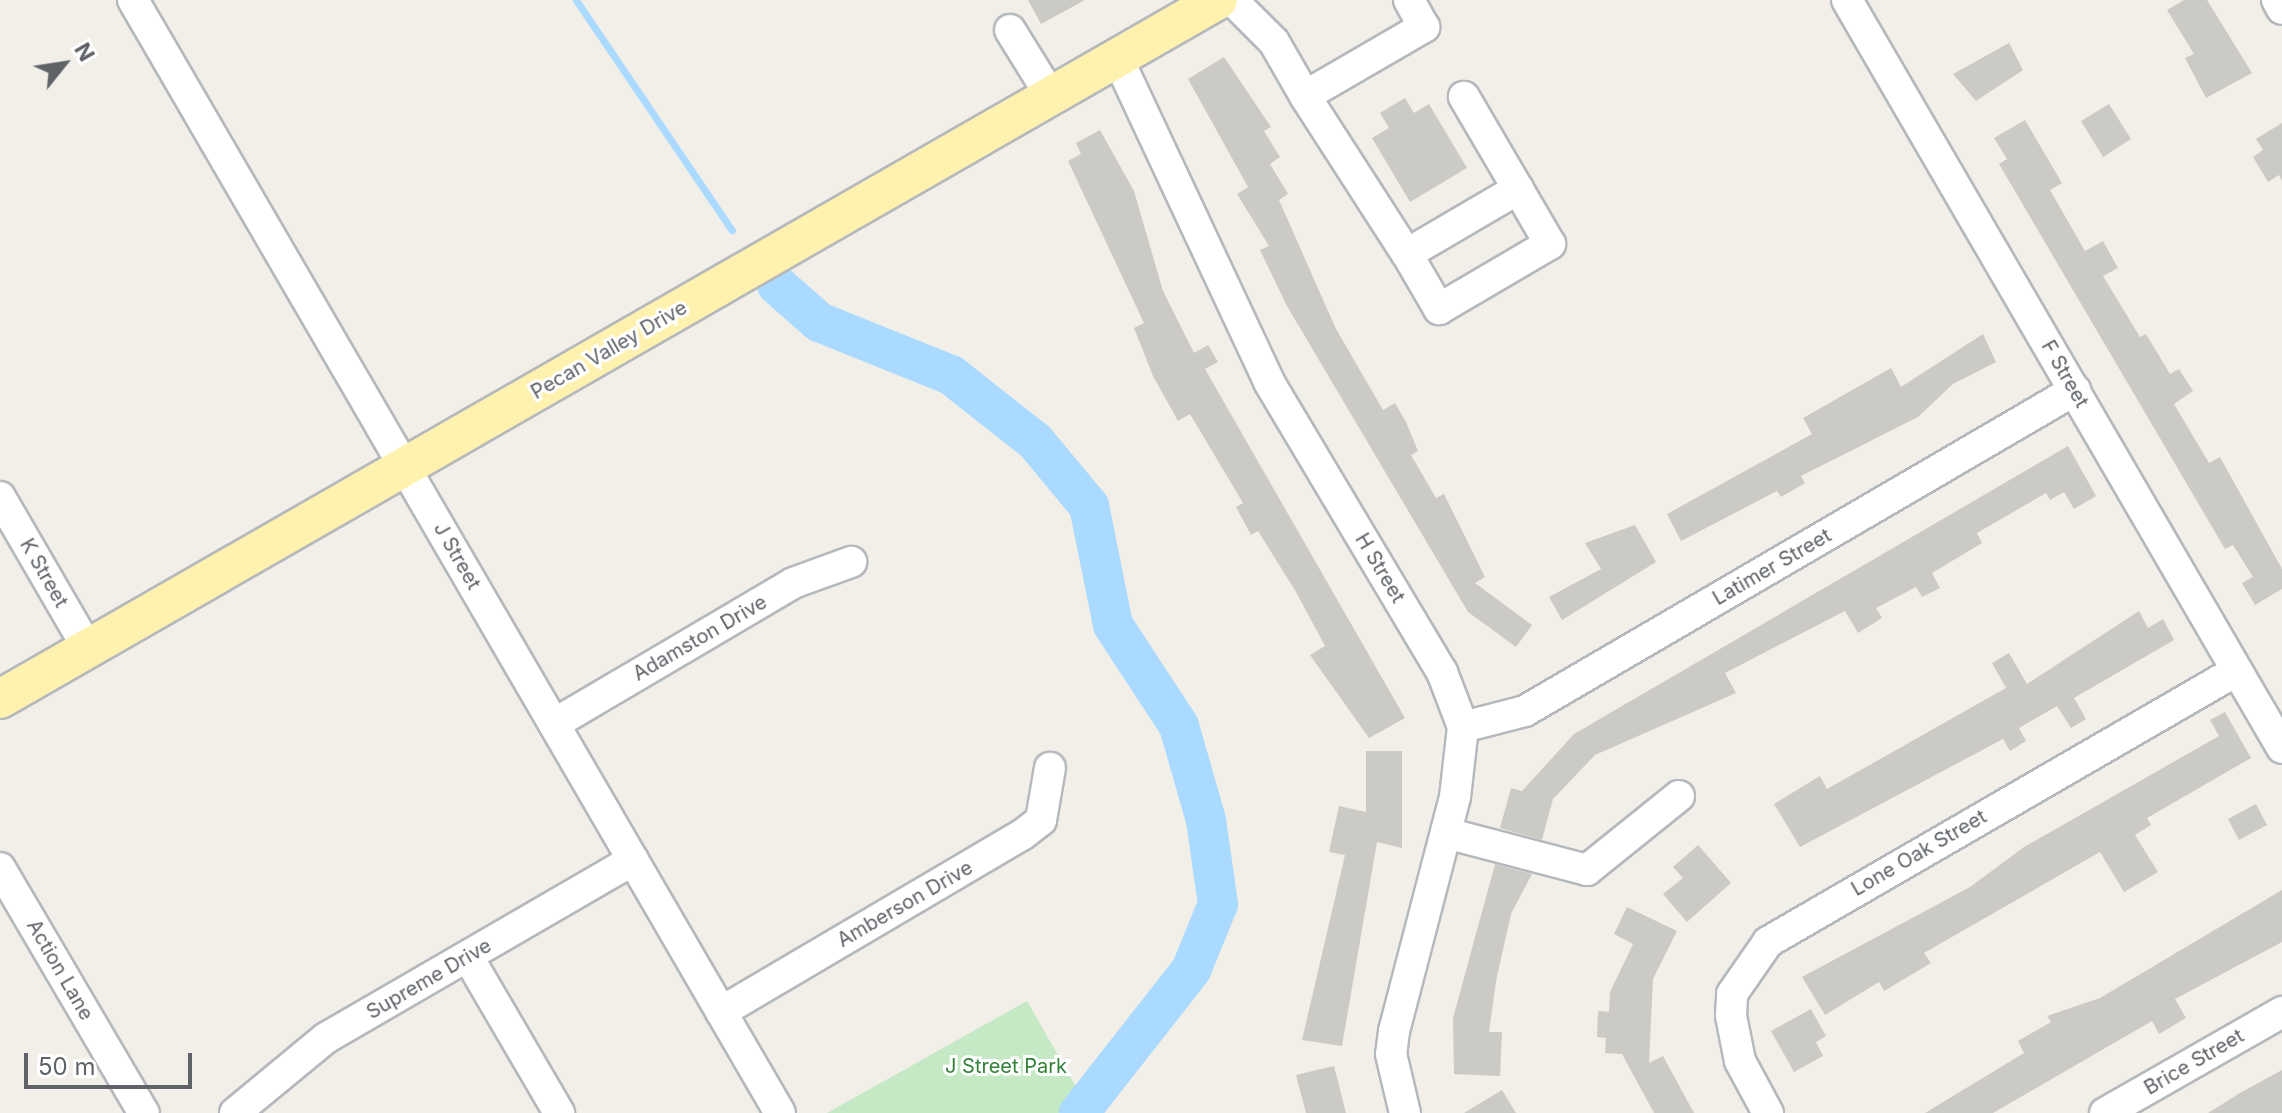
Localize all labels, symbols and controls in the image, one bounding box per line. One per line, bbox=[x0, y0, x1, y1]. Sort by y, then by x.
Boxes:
north arrow bbox=[24, 24, 104, 104]
text: N bbox=[69, 38, 100, 66]
street label: Pecan Valley Drive bbox=[527, 296, 691, 404]
street label: F Street bbox=[2036, 336, 2094, 412]
street label: J Street bbox=[428, 518, 486, 594]
street label: Latimer Street bbox=[1709, 523, 1835, 611]
street label: H Street bbox=[1350, 529, 1410, 607]
street label: K Street bbox=[15, 534, 73, 612]
street label: Adamston Drive bbox=[629, 590, 771, 686]
street label: Lone Oak Street bbox=[1847, 805, 1991, 901]
street label: Amberson Drive bbox=[833, 856, 977, 952]
street label: Action Lane bbox=[22, 915, 98, 1025]
street label: Supreme Drive bbox=[362, 934, 496, 1024]
street label: Brice Street bbox=[2140, 1024, 2248, 1100]
scale bar bbox=[28, 1037, 196, 1087]
text: 50 m bbox=[38, 1052, 96, 1081]
park label: J Street Park bbox=[945, 1054, 1067, 1078]

